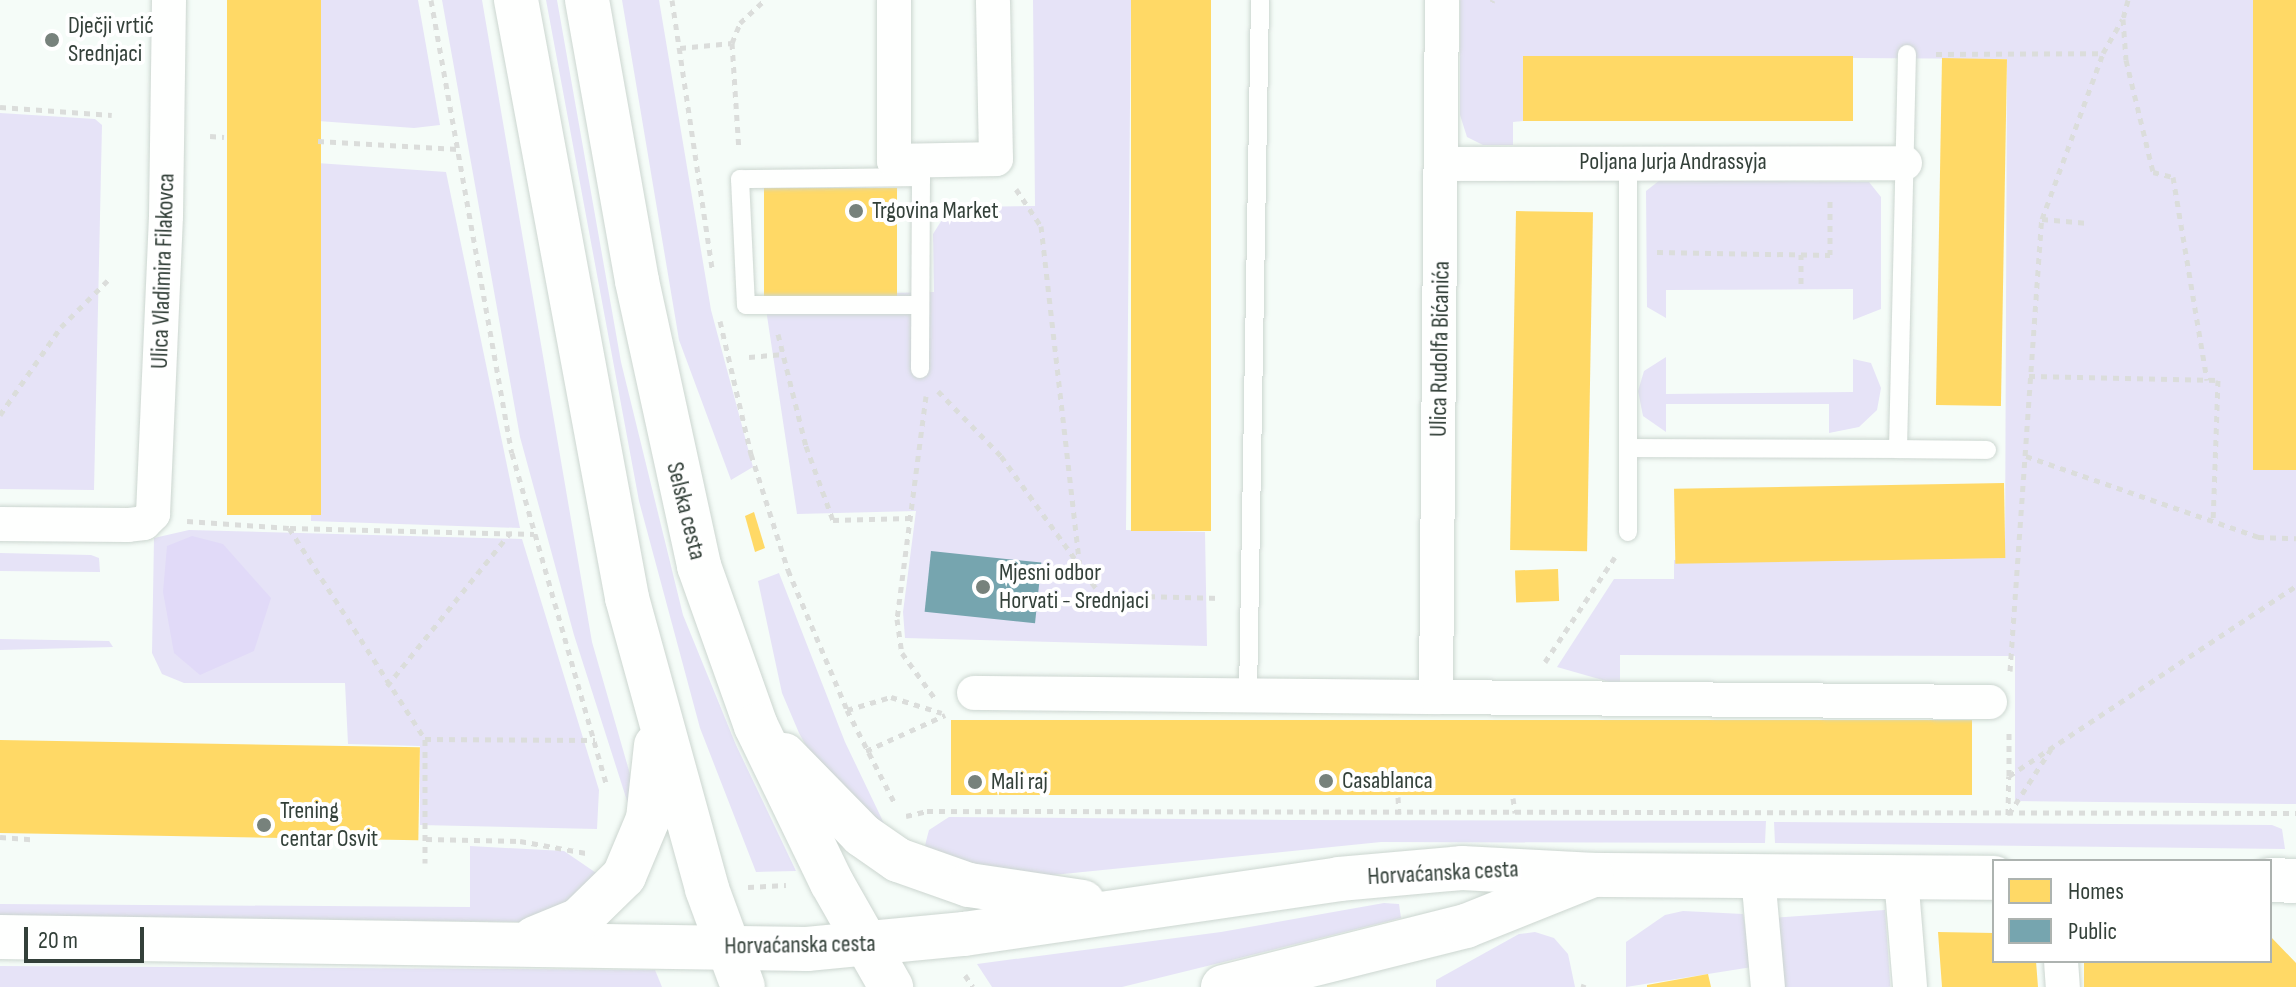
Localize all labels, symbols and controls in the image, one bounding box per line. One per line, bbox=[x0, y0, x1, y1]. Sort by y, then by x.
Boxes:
place label: Dječji vrtić Srednjaci bbox=[68, 12, 154, 68]
marker: Dječji vrtić Srednjaci bbox=[43, 31, 61, 49]
street label: Poljana Jurja Andrassyja bbox=[1579, 148, 1767, 176]
street label: Ulica Vladimira Filakovca bbox=[145, 173, 181, 369]
place label: Trgovina Market bbox=[872, 197, 999, 225]
marker: Trgovina Market bbox=[847, 202, 865, 220]
street label: Ulica Rudolfa Bićanića bbox=[1424, 261, 1456, 437]
street label: Selska cesta bbox=[660, 459, 712, 563]
place label: Mjesni odbor Horvati - Srednjaci bbox=[999, 559, 1149, 615]
marker: Mjesni odbor Horvati - Srednjaci bbox=[974, 578, 992, 596]
place label: Casablanca bbox=[1342, 767, 1433, 795]
place label: Mali raj bbox=[991, 768, 1048, 796]
marker: Casablanca bbox=[1317, 772, 1335, 790]
marker: Mali raj bbox=[966, 773, 984, 791]
place label: Trening centar Osvit bbox=[280, 797, 378, 853]
marker: Trening centar Osvit bbox=[255, 816, 273, 834]
street label: Horvaćanska cesta bbox=[1367, 855, 1519, 891]
legend bbox=[1992, 859, 2272, 963]
text: Homes bbox=[2068, 877, 2124, 906]
scale bar bbox=[28, 911, 148, 961]
text: Public bbox=[2068, 917, 2117, 946]
text: 20 m bbox=[38, 926, 78, 955]
street label: Horvaćanska cesta bbox=[724, 929, 876, 961]

